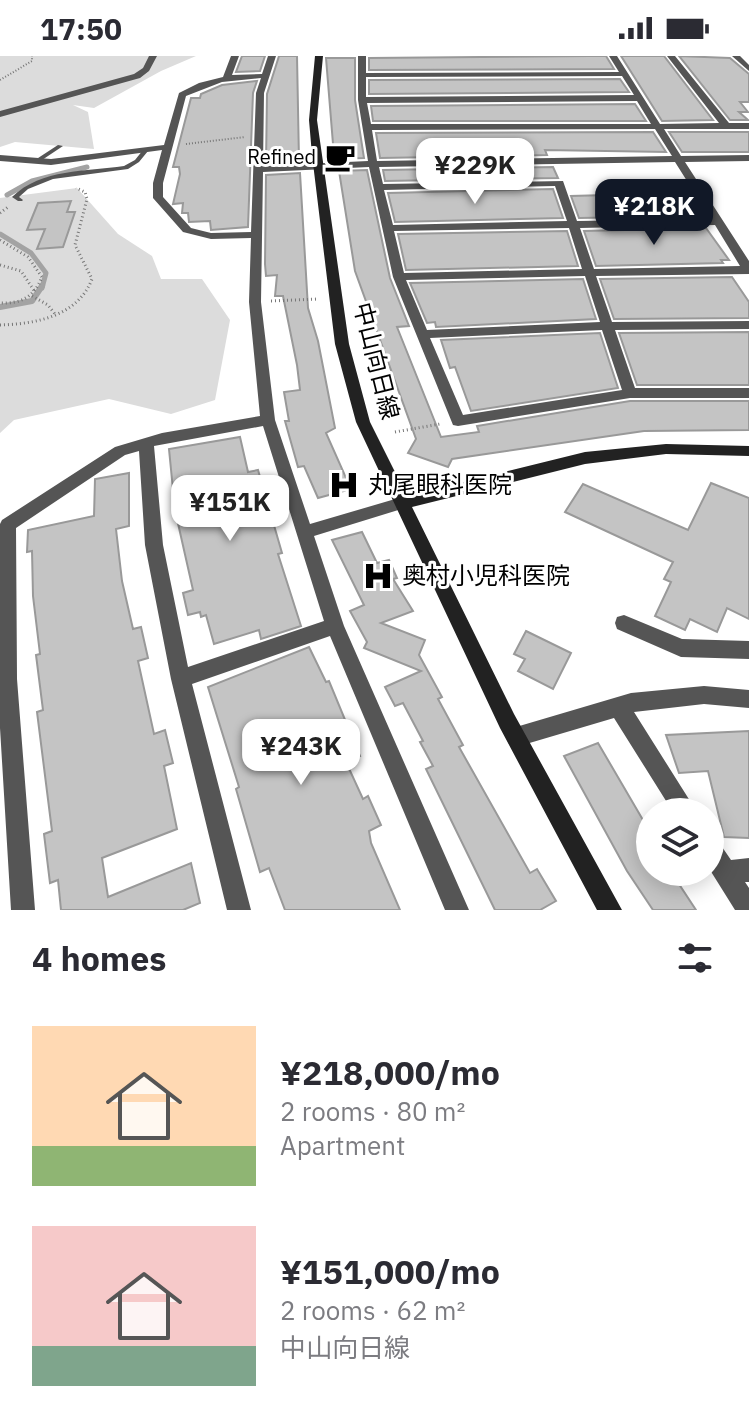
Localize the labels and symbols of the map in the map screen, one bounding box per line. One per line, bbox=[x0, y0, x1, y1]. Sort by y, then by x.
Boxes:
pin: ¥229K bbox=[419, 138, 531, 206]
cafe icon: Refined bbox=[323, 140, 357, 174]
place label: Refined bbox=[247, 143, 316, 170]
pin: ¥218K bbox=[598, 179, 710, 247]
street label: 中山向日線 bbox=[347, 299, 407, 423]
hospital icon: 丸尾眼科医院 bbox=[327, 468, 361, 502]
place label: 丸尾眼科医院 bbox=[368, 468, 512, 500]
pin: ¥151K bbox=[174, 475, 286, 543]
hospital icon: 奥村小児科医院 bbox=[361, 559, 395, 593]
place label: 奥村小児科医院 bbox=[402, 559, 570, 591]
pin: ¥243K bbox=[245, 719, 357, 787]

